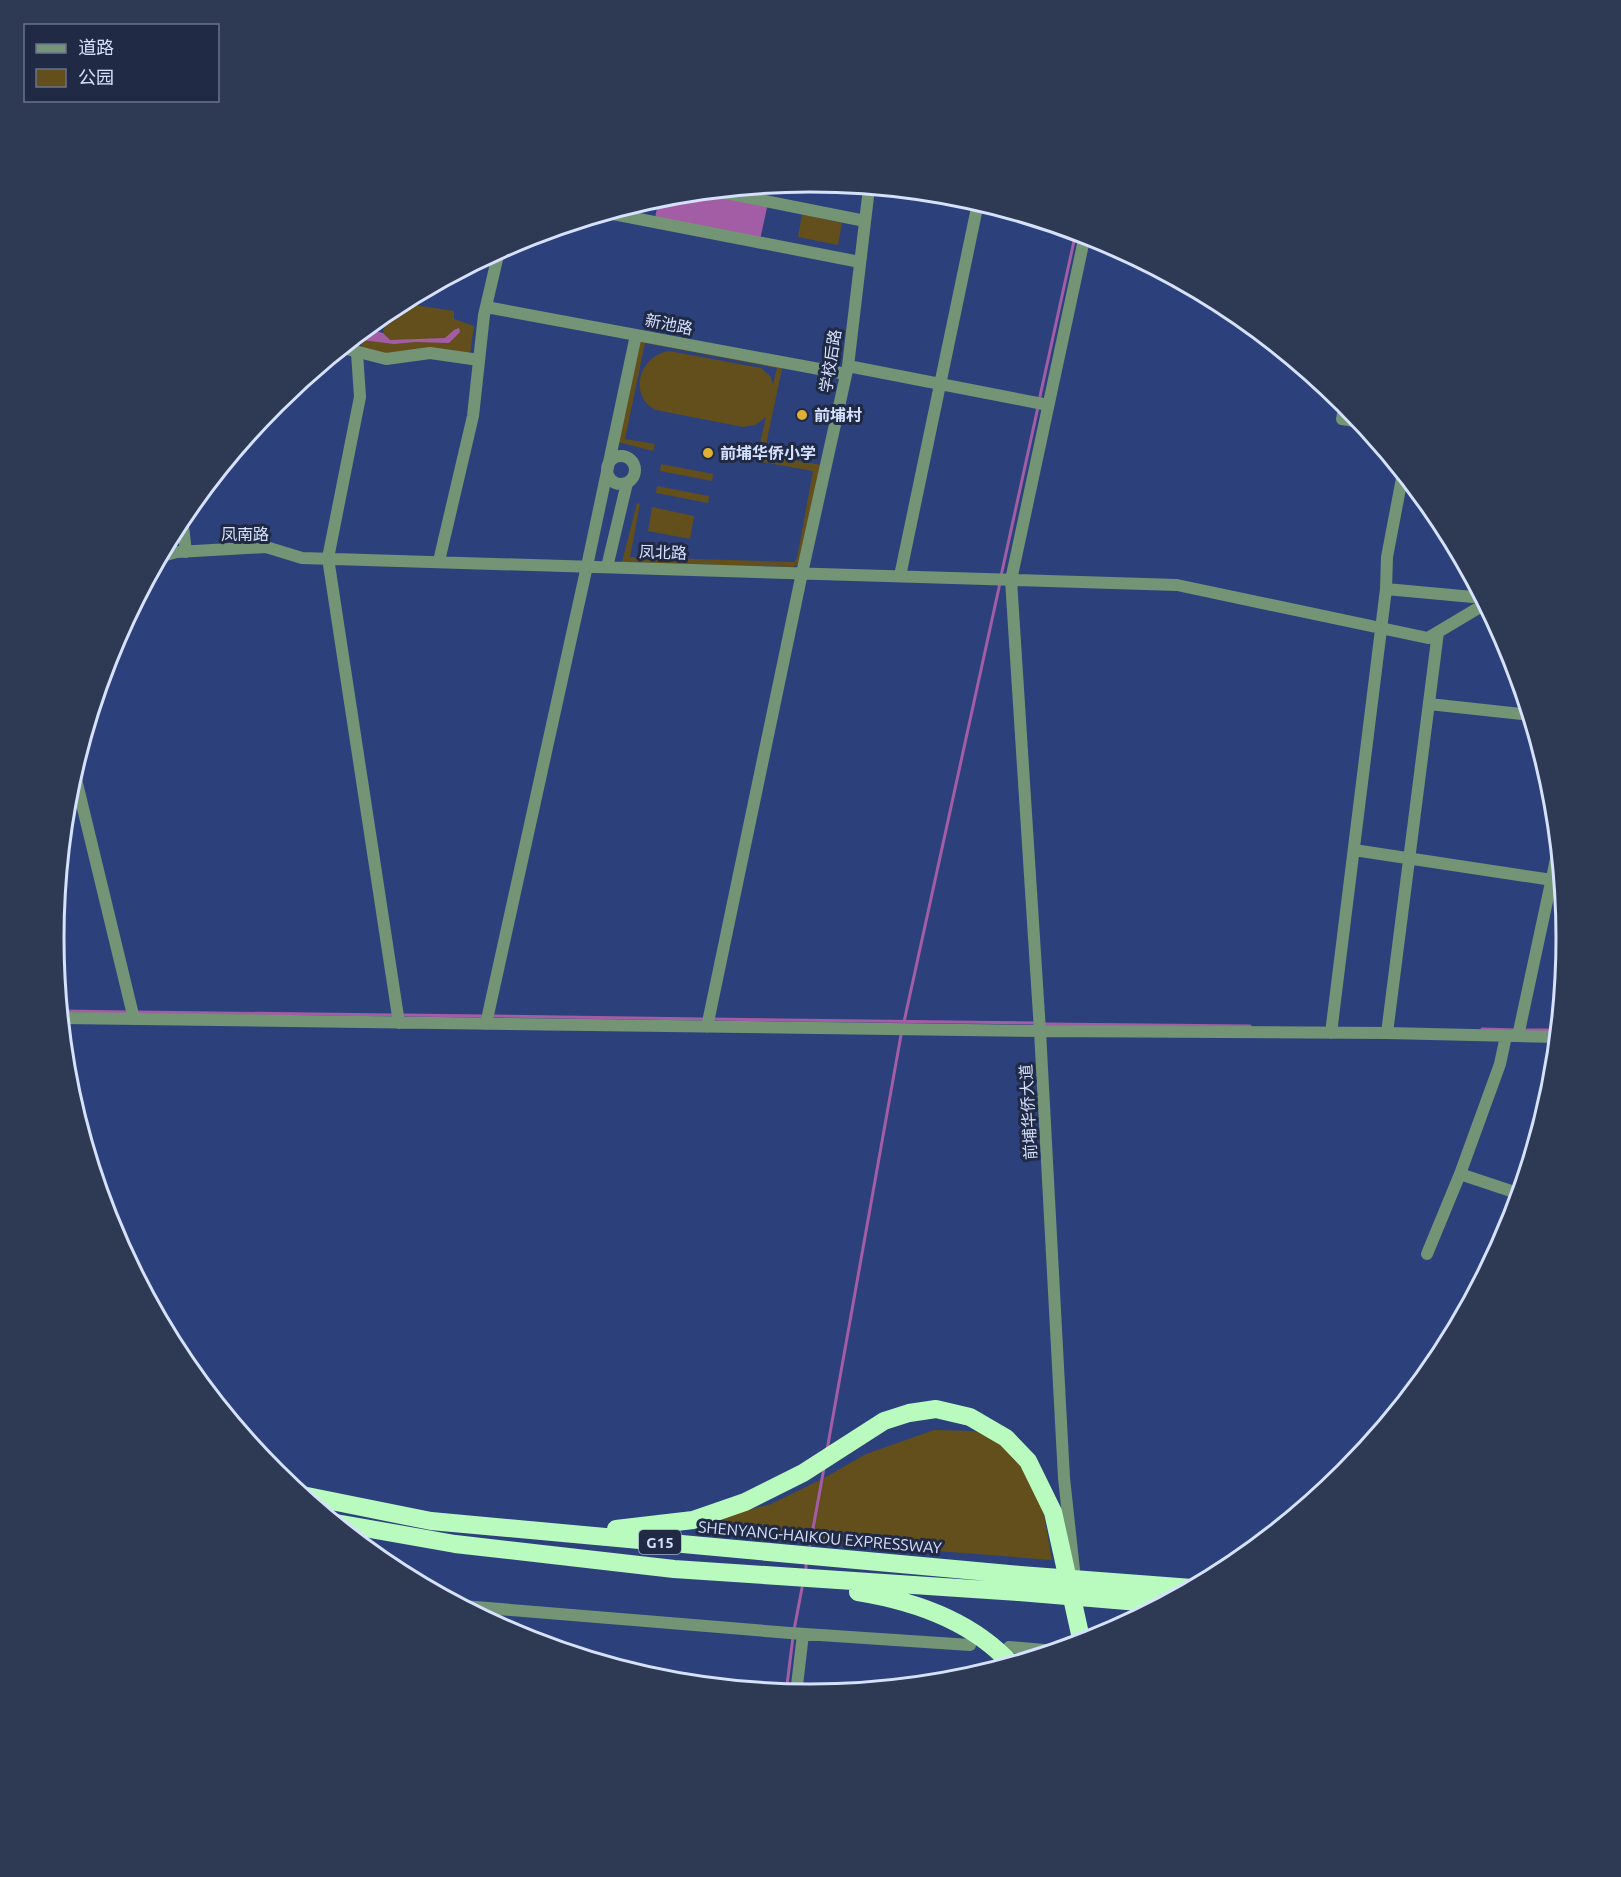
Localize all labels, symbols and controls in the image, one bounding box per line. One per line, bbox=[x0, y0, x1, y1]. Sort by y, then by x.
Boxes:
legend bbox=[24, 24, 219, 102]
text: 道路 bbox=[78, 37, 114, 57]
text: 公园 bbox=[78, 67, 114, 87]
street label: 新池路 bbox=[644, 311, 694, 337]
street label: 学校后路 bbox=[816, 328, 844, 394]
place label: 前埔村 bbox=[814, 406, 862, 424]
marker: 前埔村 bbox=[795, 408, 809, 422]
place label: 前埔华侨小学 bbox=[720, 444, 816, 462]
marker: 前埔华侨小学 bbox=[701, 446, 715, 460]
street label: 凤南路 bbox=[221, 525, 269, 543]
street label: 凤北路 bbox=[639, 542, 687, 562]
street label: 前埔华侨大道 bbox=[1016, 1064, 1040, 1160]
street label: SHENYANG-HAIKOU EXPRESSWAY bbox=[697, 1517, 943, 1557]
road number: G15 bbox=[639, 1530, 681, 1554]

